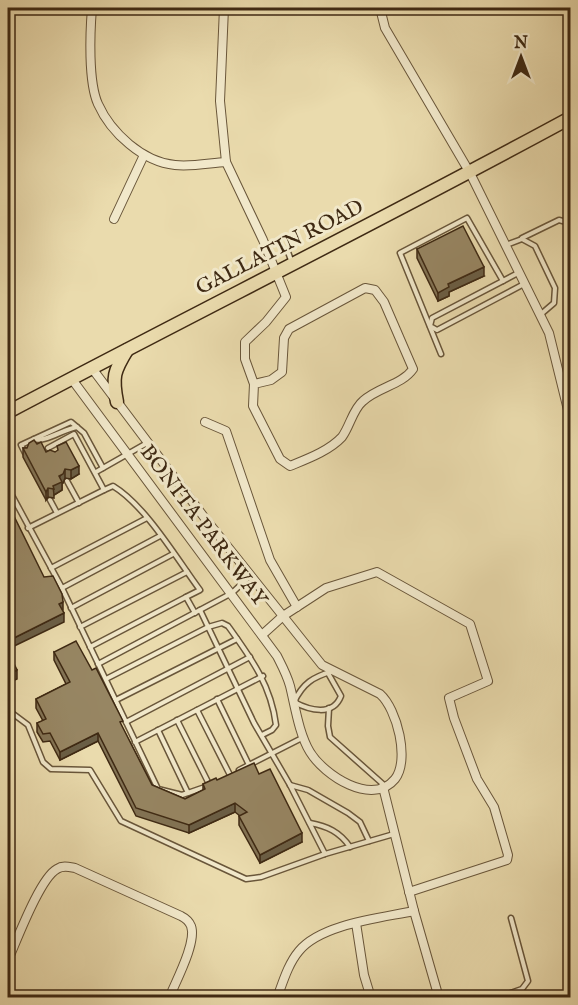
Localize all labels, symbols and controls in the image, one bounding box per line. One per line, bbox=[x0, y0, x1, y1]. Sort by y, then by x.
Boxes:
north arrow bbox=[491, 27, 551, 87]
text: N bbox=[513, 34, 528, 54]
street label: GALLATIN ROAD bbox=[192, 194, 368, 302]
street label: BONITA PARKWAY bbox=[133, 440, 274, 614]

